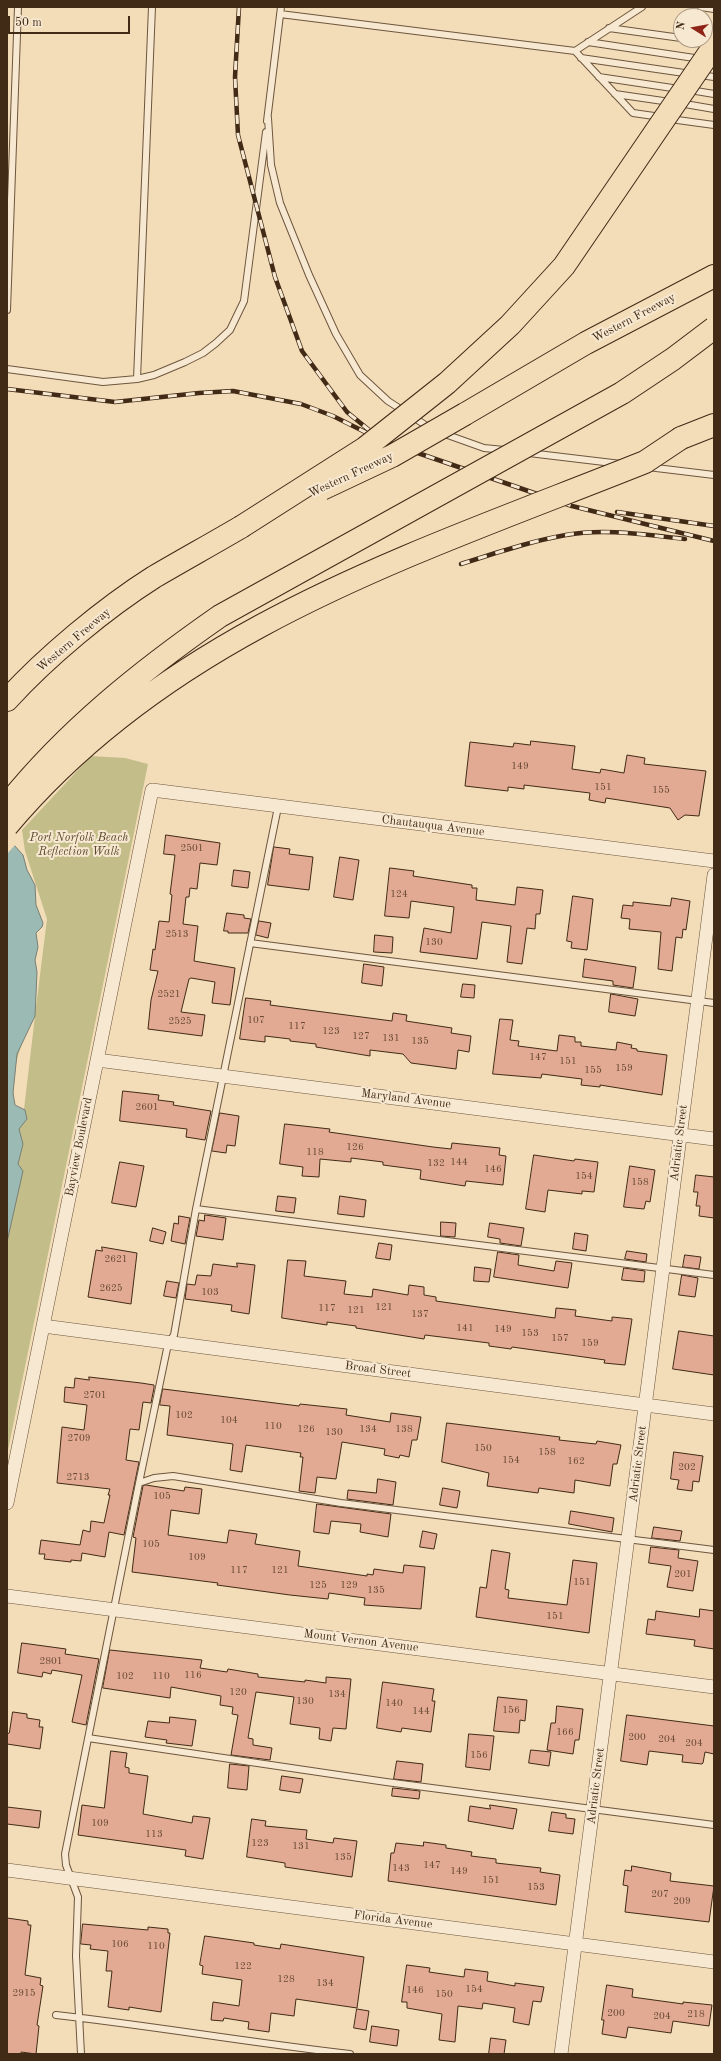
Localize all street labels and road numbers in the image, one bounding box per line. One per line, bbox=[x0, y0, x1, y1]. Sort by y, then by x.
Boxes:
street label: Western Freeway bbox=[590, 290, 678, 346]
street label: Western Freeway bbox=[306, 449, 396, 501]
street label: Western Freeway bbox=[34, 605, 114, 675]
street label: Chautauqua Avenue bbox=[381, 813, 485, 839]
street label: Maryland Avenue bbox=[360, 1086, 452, 1112]
street label: Bayview Boulevard bbox=[62, 1096, 96, 1198]
street label: Adriatic Street bbox=[667, 1104, 691, 1182]
street label: Broad Street bbox=[344, 1359, 412, 1381]
street label: Adriatic Street bbox=[626, 1425, 650, 1503]
street label: Mount Vernon Avenue bbox=[303, 1627, 419, 1655]
street label: Adriatic Street bbox=[584, 1747, 608, 1825]
street label: Florida Avenue bbox=[353, 1908, 433, 1932]

